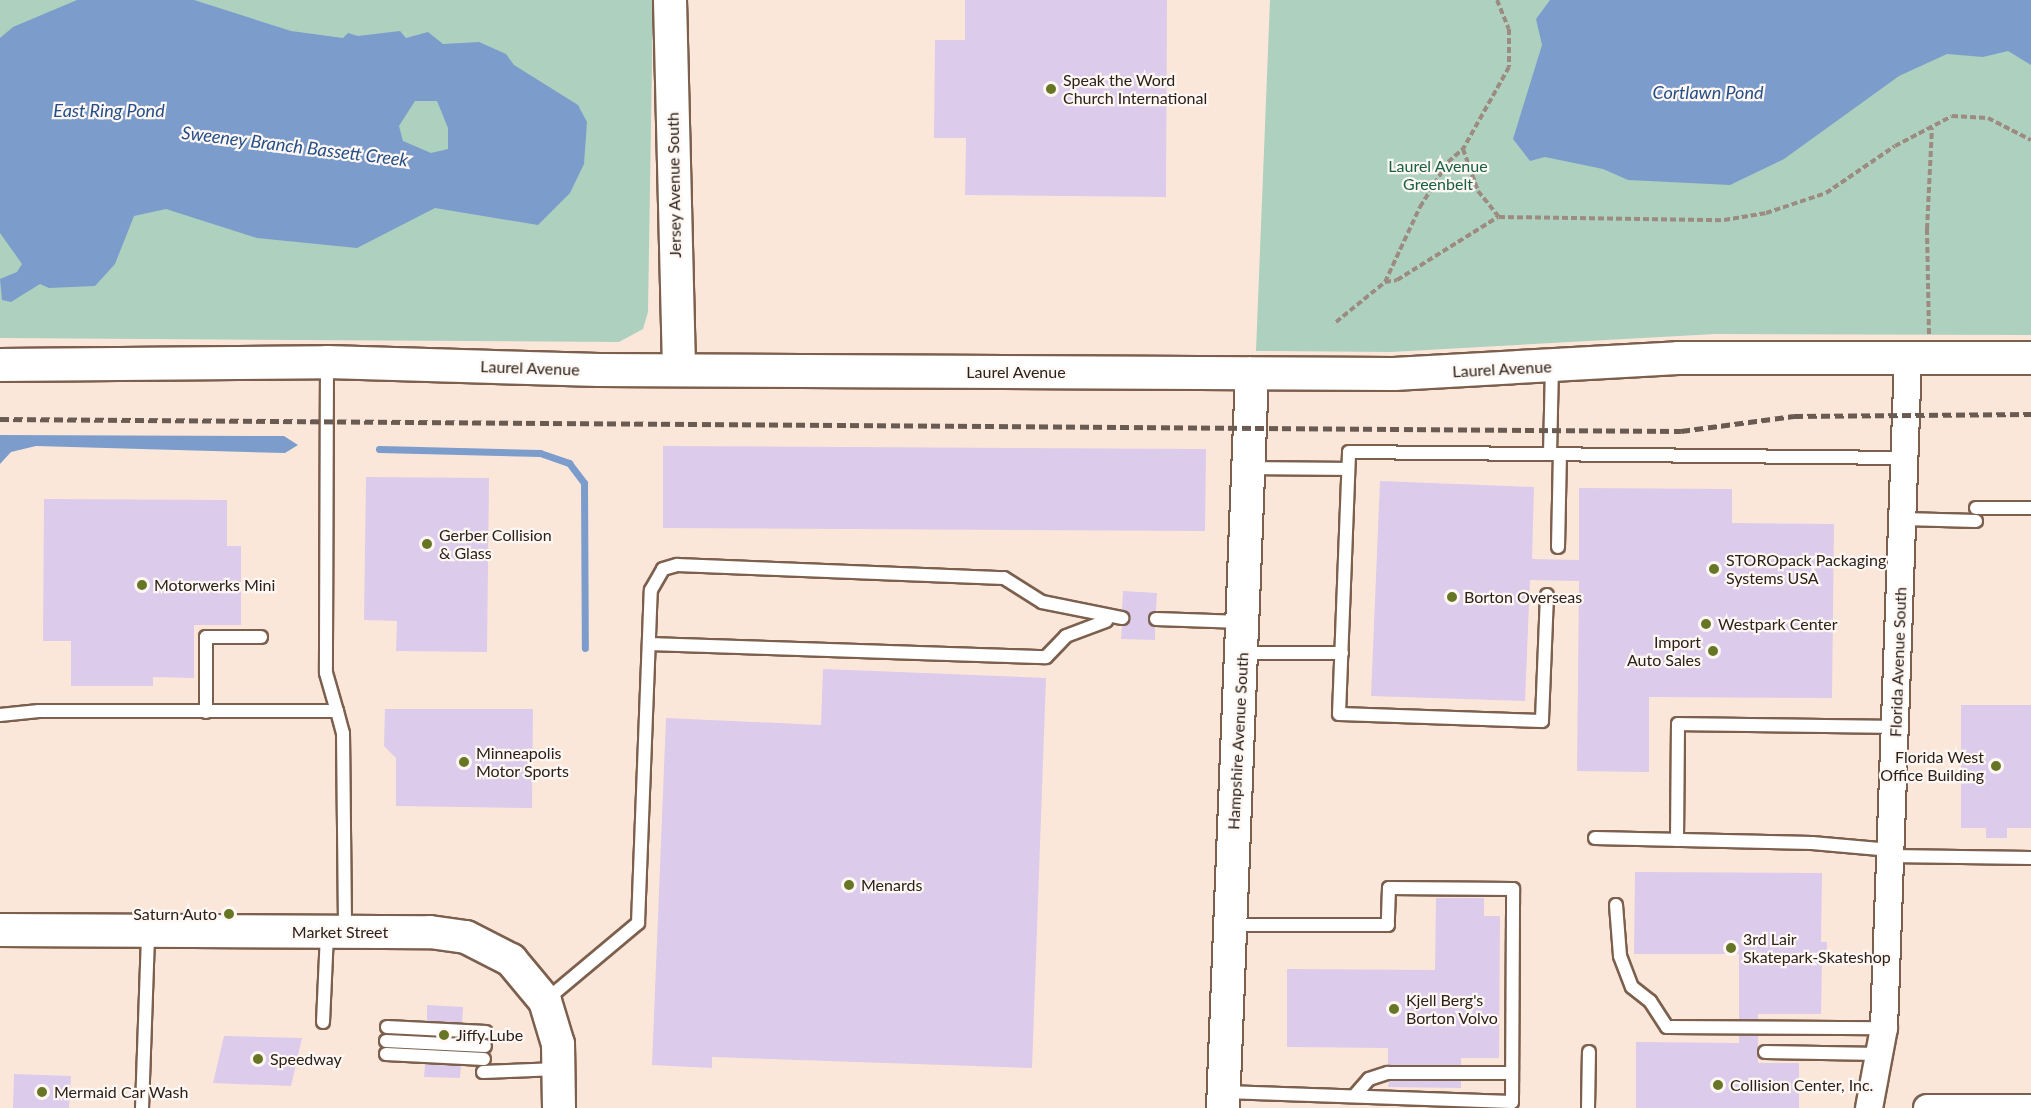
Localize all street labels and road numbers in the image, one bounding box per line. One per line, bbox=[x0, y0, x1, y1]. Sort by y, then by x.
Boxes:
street label: Jersey Avenue South bbox=[663, 112, 685, 258]
street label: Laurel Avenue bbox=[480, 357, 580, 379]
street label: Laurel Avenue bbox=[1452, 357, 1552, 381]
street label: Laurel Avenue bbox=[966, 362, 1066, 382]
street label: Florida Avenue South bbox=[1886, 586, 1910, 738]
street label: Hampshire Avenue South bbox=[1224, 652, 1252, 830]
street label: Market Street bbox=[292, 922, 388, 942]

